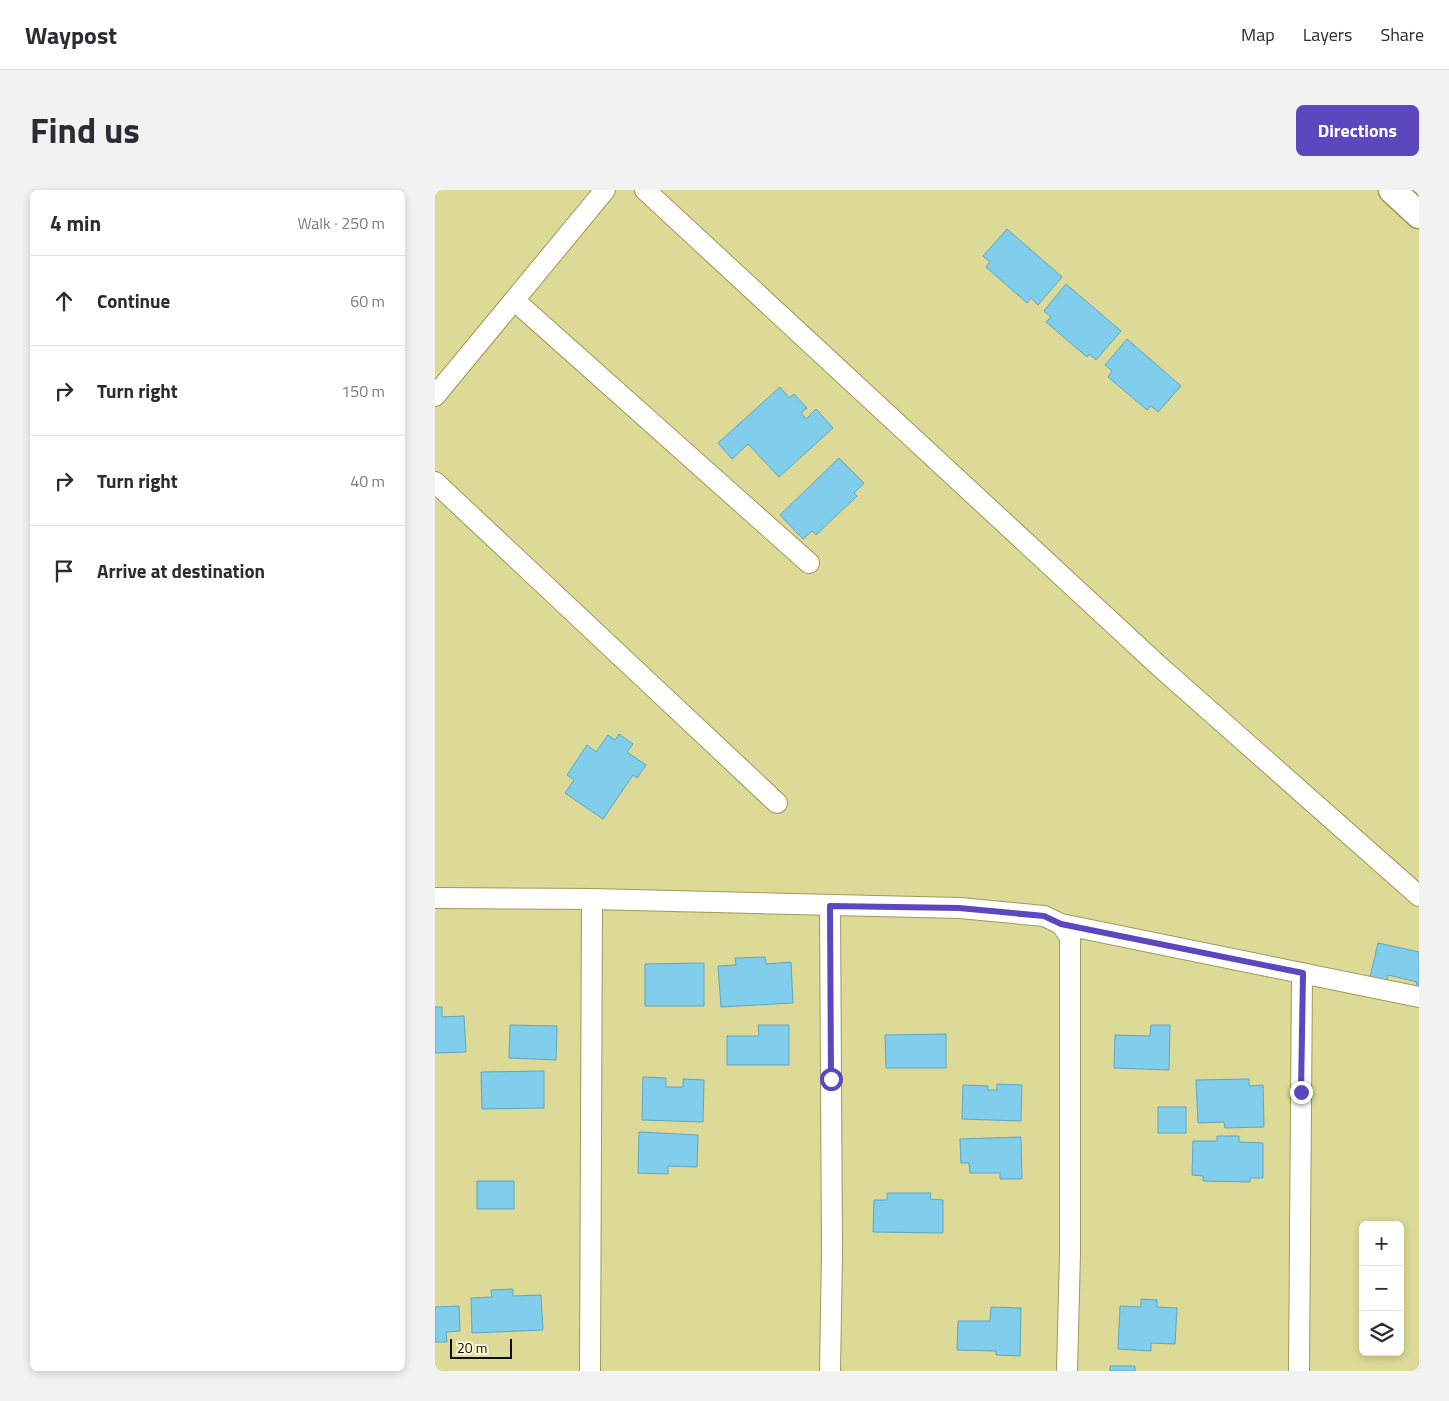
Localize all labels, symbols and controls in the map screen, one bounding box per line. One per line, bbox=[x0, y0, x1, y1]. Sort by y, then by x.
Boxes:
text: Waypost bbox=[25, 17, 117, 53]
text: Map bbox=[1241, 21, 1275, 48]
text: Layers bbox=[1303, 21, 1352, 48]
text: Share bbox=[1380, 21, 1424, 48]
text: Find us bbox=[30, 103, 140, 157]
button: Directions bbox=[1296, 105, 1419, 156]
text: 4 min bbox=[50, 207, 101, 239]
text: Walk · 250 m bbox=[297, 211, 385, 235]
text: Continue bbox=[97, 286, 170, 315]
icon: ahead bbox=[50, 287, 78, 315]
text: 60 m bbox=[350, 289, 385, 313]
text: Turn right bbox=[97, 376, 178, 405]
icon: right bbox=[50, 377, 78, 405]
text: 150 m bbox=[341, 379, 385, 403]
text: Turn right bbox=[97, 466, 178, 495]
icon: right bbox=[50, 467, 78, 495]
text: 40 m bbox=[350, 469, 385, 493]
text: Arrive at destination bbox=[97, 556, 265, 585]
icon: arrive bbox=[50, 557, 78, 585]
route start bbox=[820, 1068, 843, 1091]
route end bbox=[1290, 1081, 1313, 1104]
map controls bbox=[1359, 1221, 1404, 1356]
button: + bbox=[1359, 1221, 1404, 1266]
button: − bbox=[1359, 1266, 1404, 1311]
button: layers bbox=[1359, 1311, 1404, 1356]
scale bar bbox=[450, 1336, 513, 1359]
text: 20 m bbox=[457, 1337, 487, 1358]

